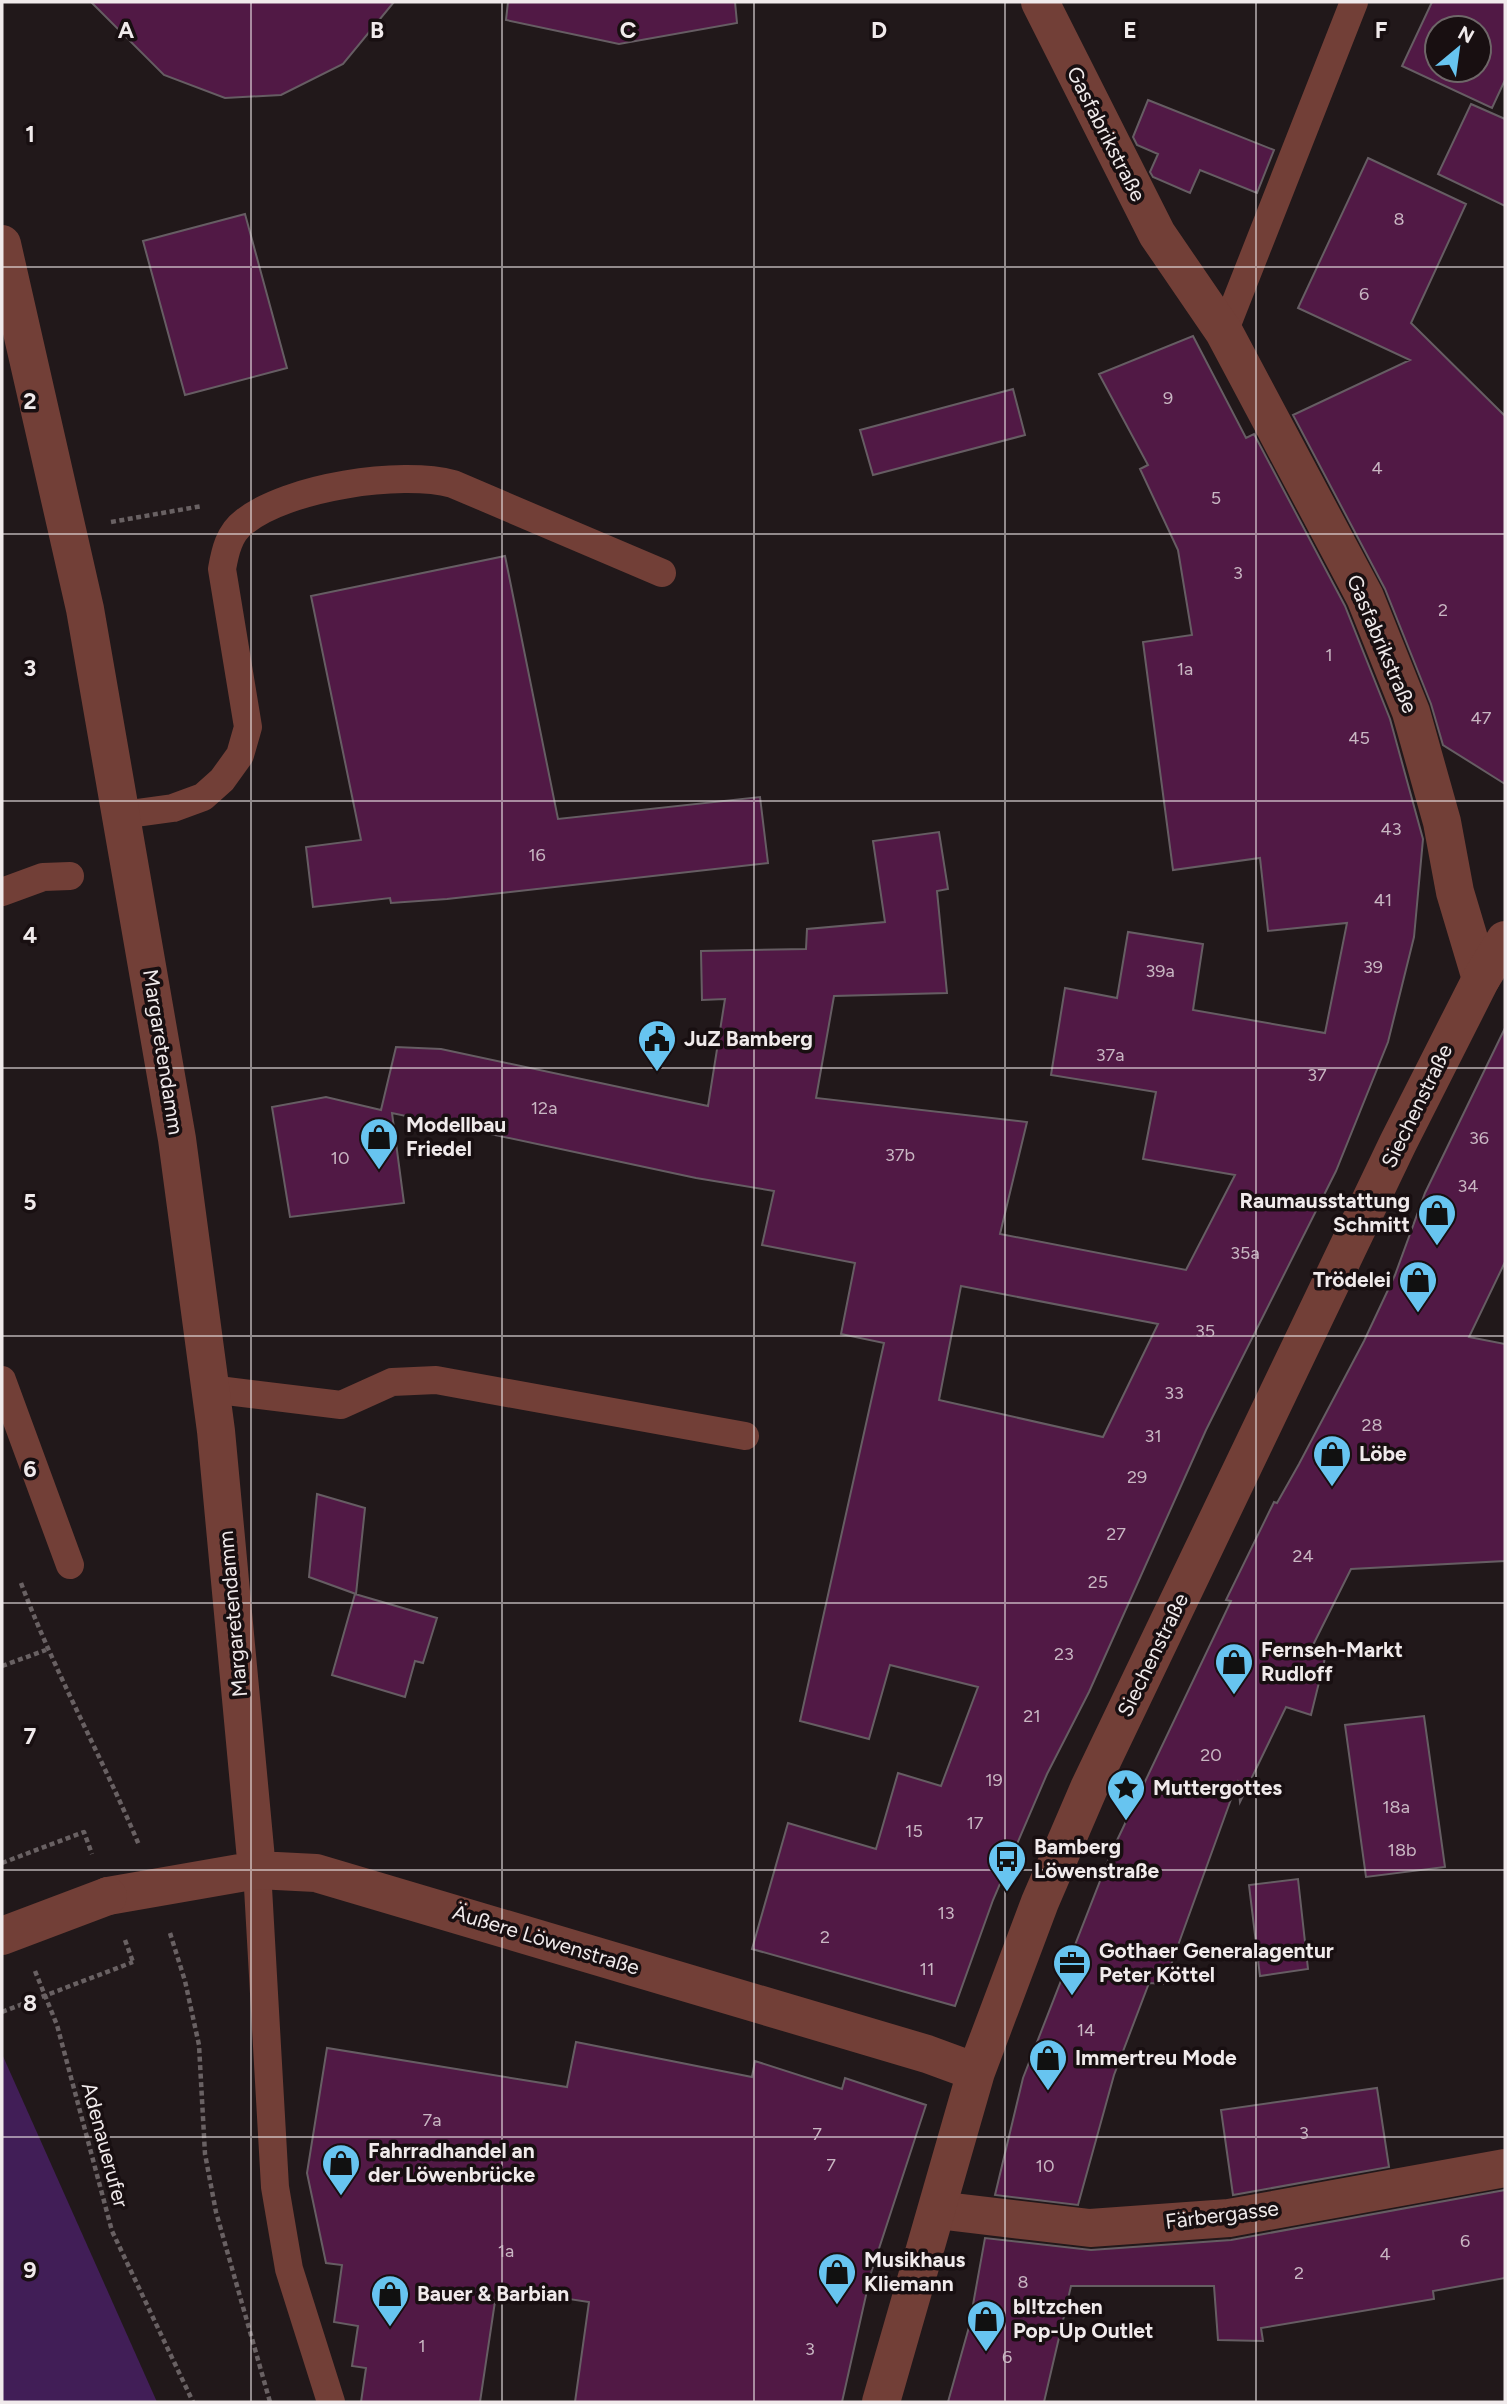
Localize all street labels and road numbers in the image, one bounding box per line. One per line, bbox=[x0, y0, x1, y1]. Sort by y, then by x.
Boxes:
street label: Gasfabrikstraße bbox=[1062, 62, 1151, 205]
street label: Gasfabrikstraße bbox=[1342, 571, 1423, 717]
street label: Margaretendamm bbox=[138, 967, 189, 1136]
street label: Siechenstraße bbox=[1376, 1040, 1457, 1172]
street label: Margaretendamm bbox=[213, 1530, 252, 1698]
street label: Siechenstraße bbox=[1112, 1589, 1193, 1721]
street label: Äußere Löwenstraße bbox=[450, 1899, 643, 1980]
street label: Adenauerufer bbox=[77, 2080, 134, 2210]
street label: Färbergasse bbox=[1164, 2195, 1280, 2234]

